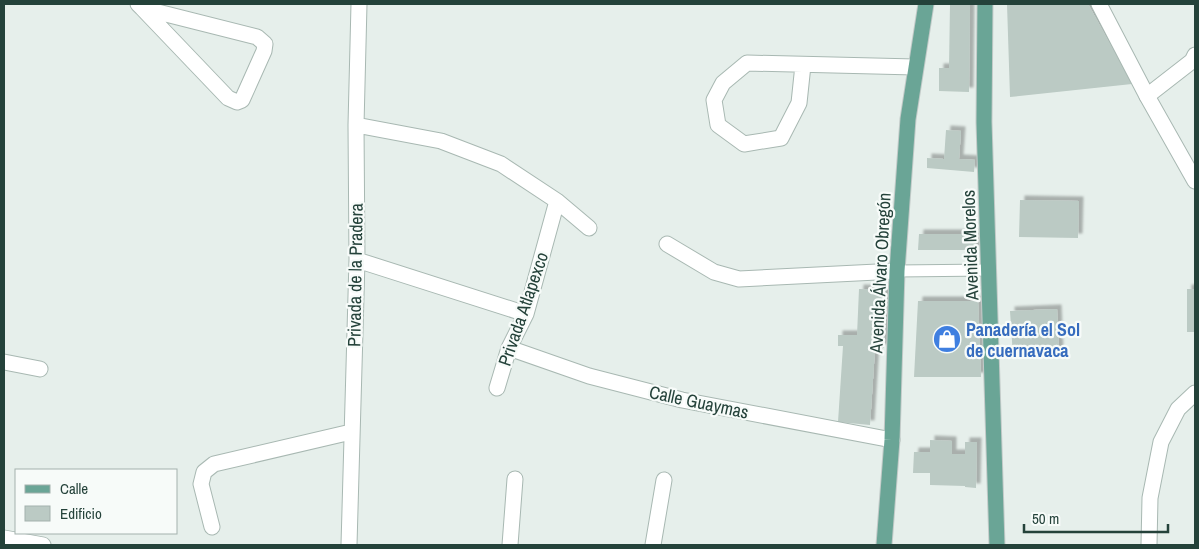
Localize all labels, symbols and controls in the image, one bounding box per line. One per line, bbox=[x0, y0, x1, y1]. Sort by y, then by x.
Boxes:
street label: Avenida Morelos bbox=[956, 189, 984, 302]
street label: Avenida Álvaro Obregón bbox=[863, 192, 897, 355]
street label: Privada de la Pradera bbox=[341, 203, 369, 347]
street label: Privada Atlapexco bbox=[492, 249, 554, 369]
place label: Panadería el Sol de cuernavaca bbox=[966, 317, 1080, 363]
shop icon: Panadería el Sol de cuernavaca bbox=[932, 324, 962, 354]
street label: Calle Guaymas bbox=[647, 379, 751, 425]
legend bbox=[15, 469, 178, 534]
text: Calle bbox=[60, 478, 88, 499]
scale bar bbox=[1024, 502, 1168, 534]
text: Edificio bbox=[60, 503, 102, 524]
text: 50 m bbox=[1032, 508, 1059, 529]

